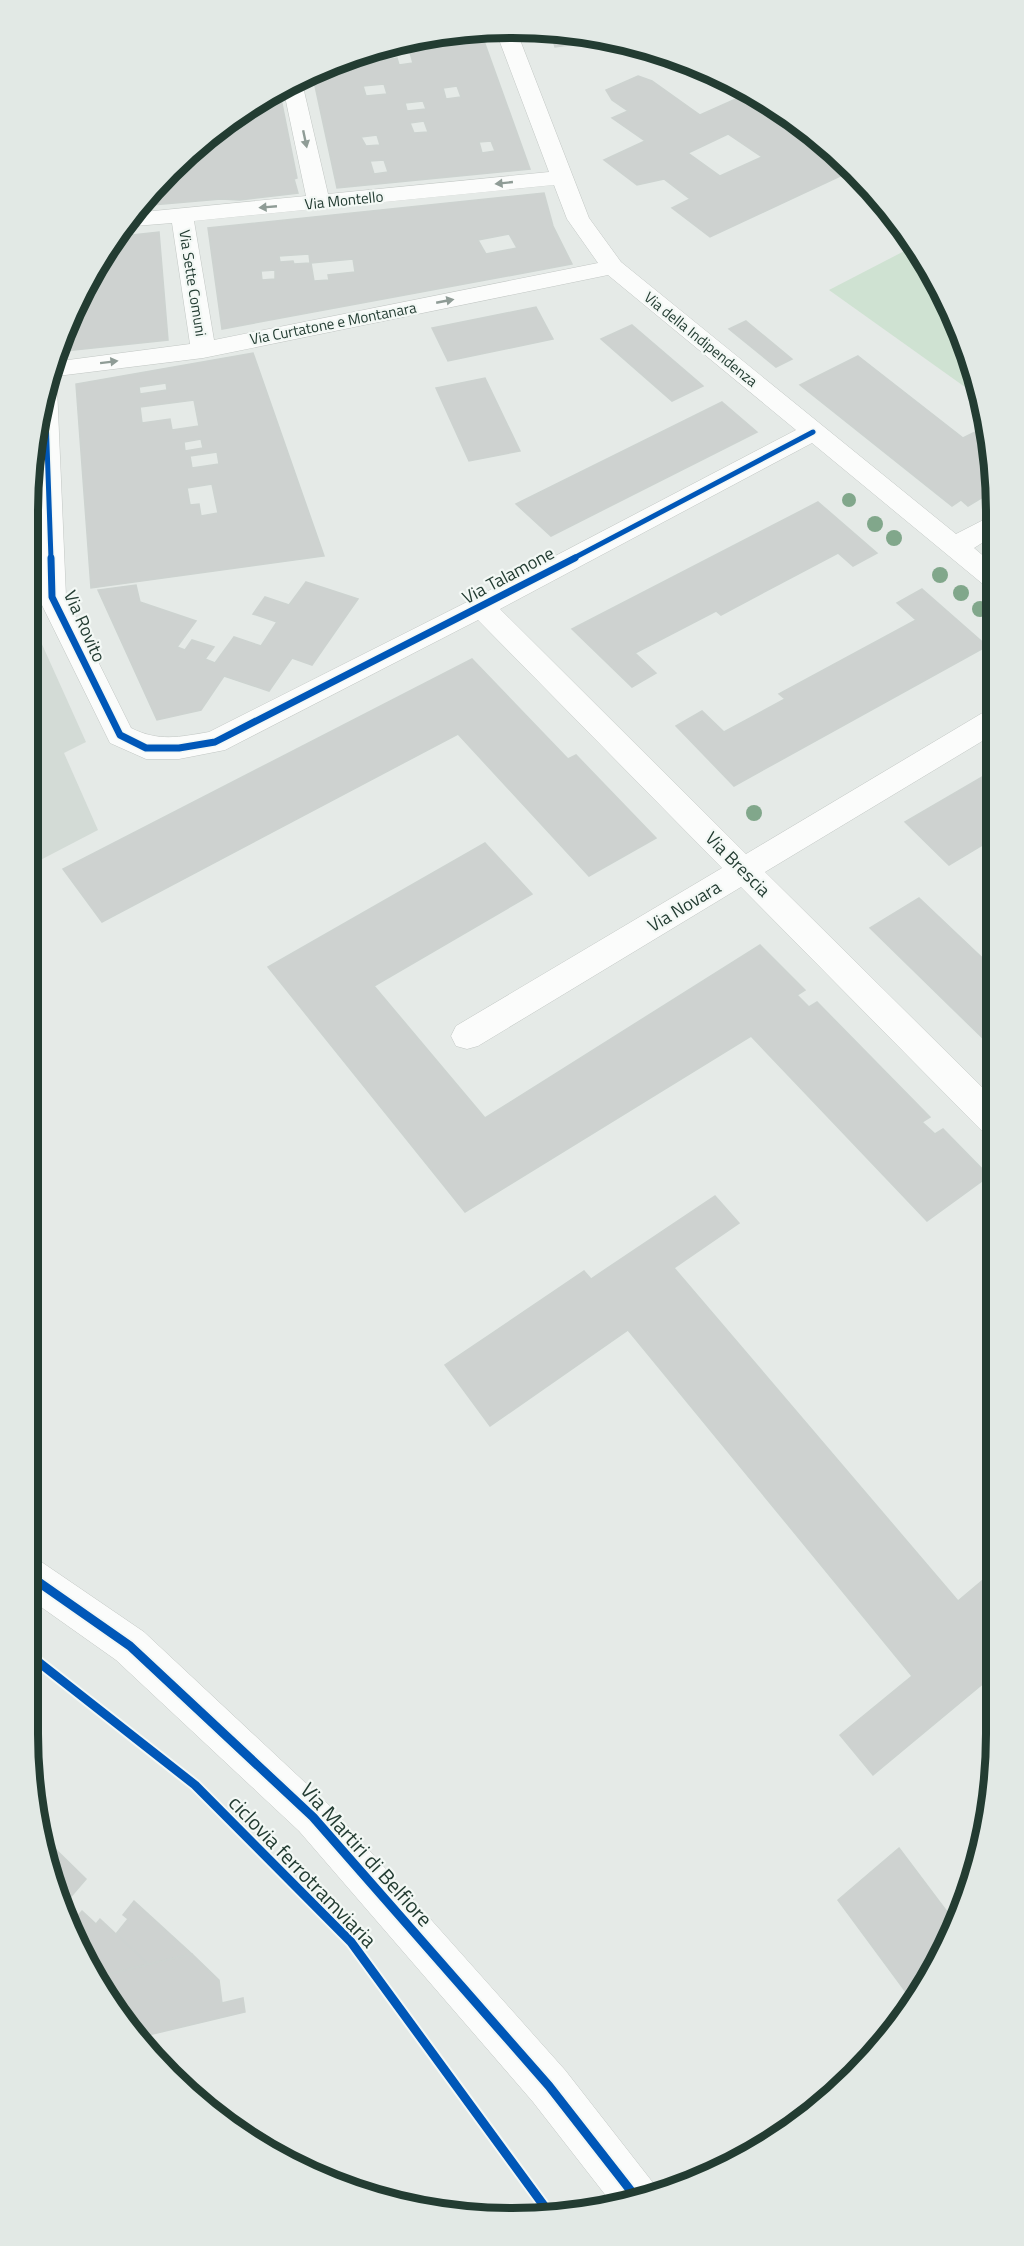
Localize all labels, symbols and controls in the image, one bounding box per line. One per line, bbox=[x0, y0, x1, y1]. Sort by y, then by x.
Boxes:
one-way arrow bbox=[301, 130, 310, 149]
one-way arrow bbox=[495, 178, 514, 188]
street label: Via Montello bbox=[304, 184, 385, 216]
one-way arrow bbox=[259, 202, 278, 212]
street label: Via Sette Comuni bbox=[173, 228, 213, 338]
street label: Via della Indipendenza bbox=[639, 286, 763, 392]
street label: Via Curtatone e Montanara bbox=[248, 295, 419, 350]
one-way arrow bbox=[436, 296, 455, 305]
one-way arrow bbox=[99, 357, 118, 367]
street label: Via Talamone bbox=[457, 539, 559, 611]
street label: Via Rovito bbox=[57, 586, 113, 666]
street label: Via Brescia bbox=[699, 825, 777, 903]
street label: Via Novara bbox=[642, 873, 726, 939]
street label: Via Martiri di Belfiore bbox=[293, 1775, 441, 1933]
street label: ciclovia ferrotramviaria bbox=[222, 1787, 385, 1955]

